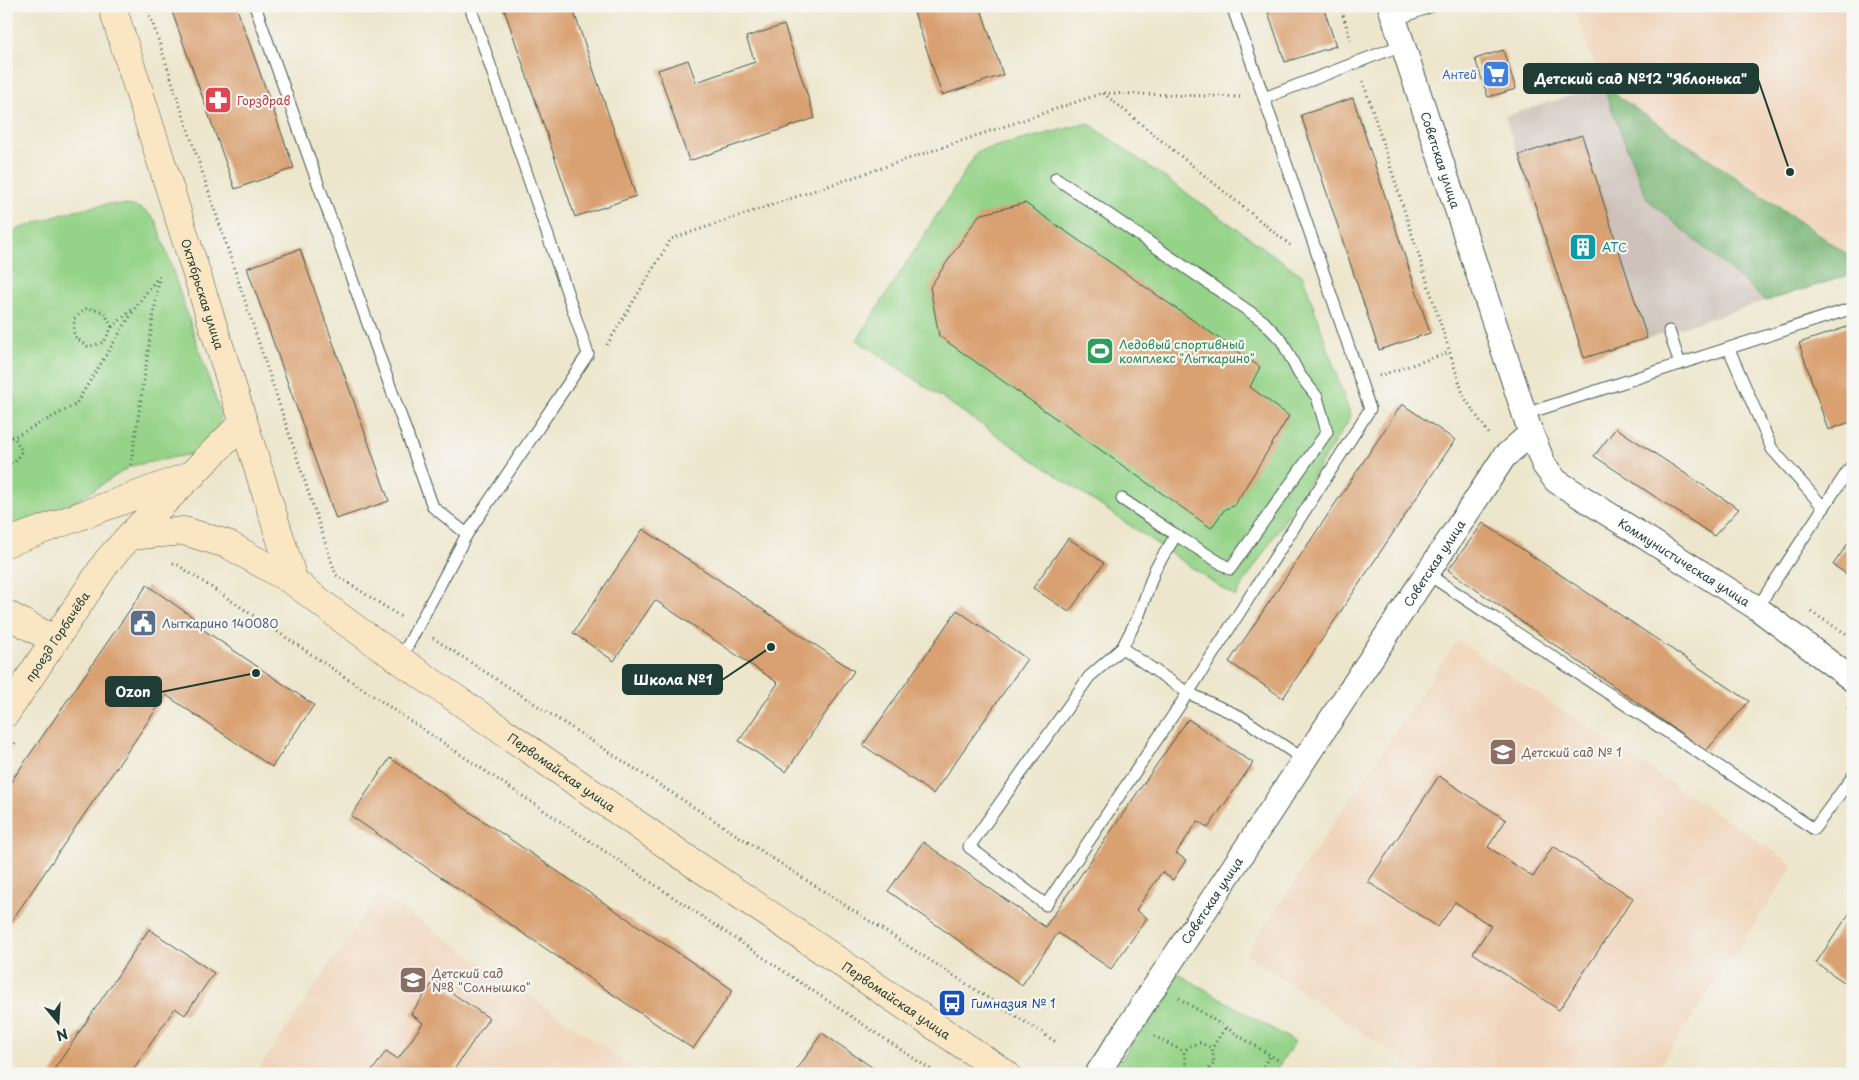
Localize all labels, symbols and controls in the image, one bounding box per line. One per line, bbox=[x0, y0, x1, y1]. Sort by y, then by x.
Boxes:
supermarket icon: Антей bbox=[1481, 59, 1511, 89]
callout: Детский сад №12 "Яблонька" bbox=[1524, 64, 1758, 93]
place label: Антей bbox=[1442, 65, 1477, 83]
text: Детский сад №12 "Яблонька" bbox=[1534, 68, 1747, 89]
pharmacy icon: Горздрав bbox=[203, 85, 233, 115]
place label: Горздрав bbox=[237, 91, 291, 109]
street label: Советская улица bbox=[1416, 109, 1465, 211]
building icon: АТС bbox=[1568, 232, 1598, 262]
street label: Октябрьская улица bbox=[177, 236, 229, 352]
place label: АТС bbox=[1602, 238, 1627, 256]
place label: Ледовый спортивный комплекс "Лыткарино" bbox=[1119, 335, 1255, 367]
sports icon: Ледовый спортивный комплекс "Лыткарино" bbox=[1085, 336, 1115, 366]
street label: Коммунистическая улица bbox=[1615, 514, 1754, 611]
street label: Советская улица bbox=[1399, 516, 1470, 610]
street label: проезд Горбачёва bbox=[20, 587, 94, 685]
public building icon: Лыткарино 140080 bbox=[128, 608, 158, 638]
place label: Лыткарино 140080 bbox=[162, 614, 279, 632]
callout: Школа №1 bbox=[623, 665, 722, 694]
text: Школа №1 bbox=[634, 669, 713, 690]
callout: Ozon bbox=[106, 677, 161, 706]
text: Ozon bbox=[115, 681, 151, 702]
street label: Первомайская улица bbox=[504, 728, 620, 816]
school or university icon: Детский сад № 1 bbox=[1488, 737, 1518, 767]
place label: Детский сад № 1 bbox=[1521, 743, 1622, 761]
street label: Советская улица bbox=[1176, 853, 1247, 947]
street label: Первомайская улица bbox=[839, 957, 955, 1043]
place label: Детский сад №8 "Солнышко" bbox=[431, 964, 531, 996]
school or university icon: Детский сад №8 "Солнышко" bbox=[398, 965, 428, 995]
bus stop icon: Гимназия № 1 bbox=[937, 988, 967, 1018]
place label: Гимназия № 1 bbox=[971, 994, 1056, 1012]
north arrow bbox=[32, 998, 82, 1048]
text: N bbox=[54, 1023, 71, 1047]

